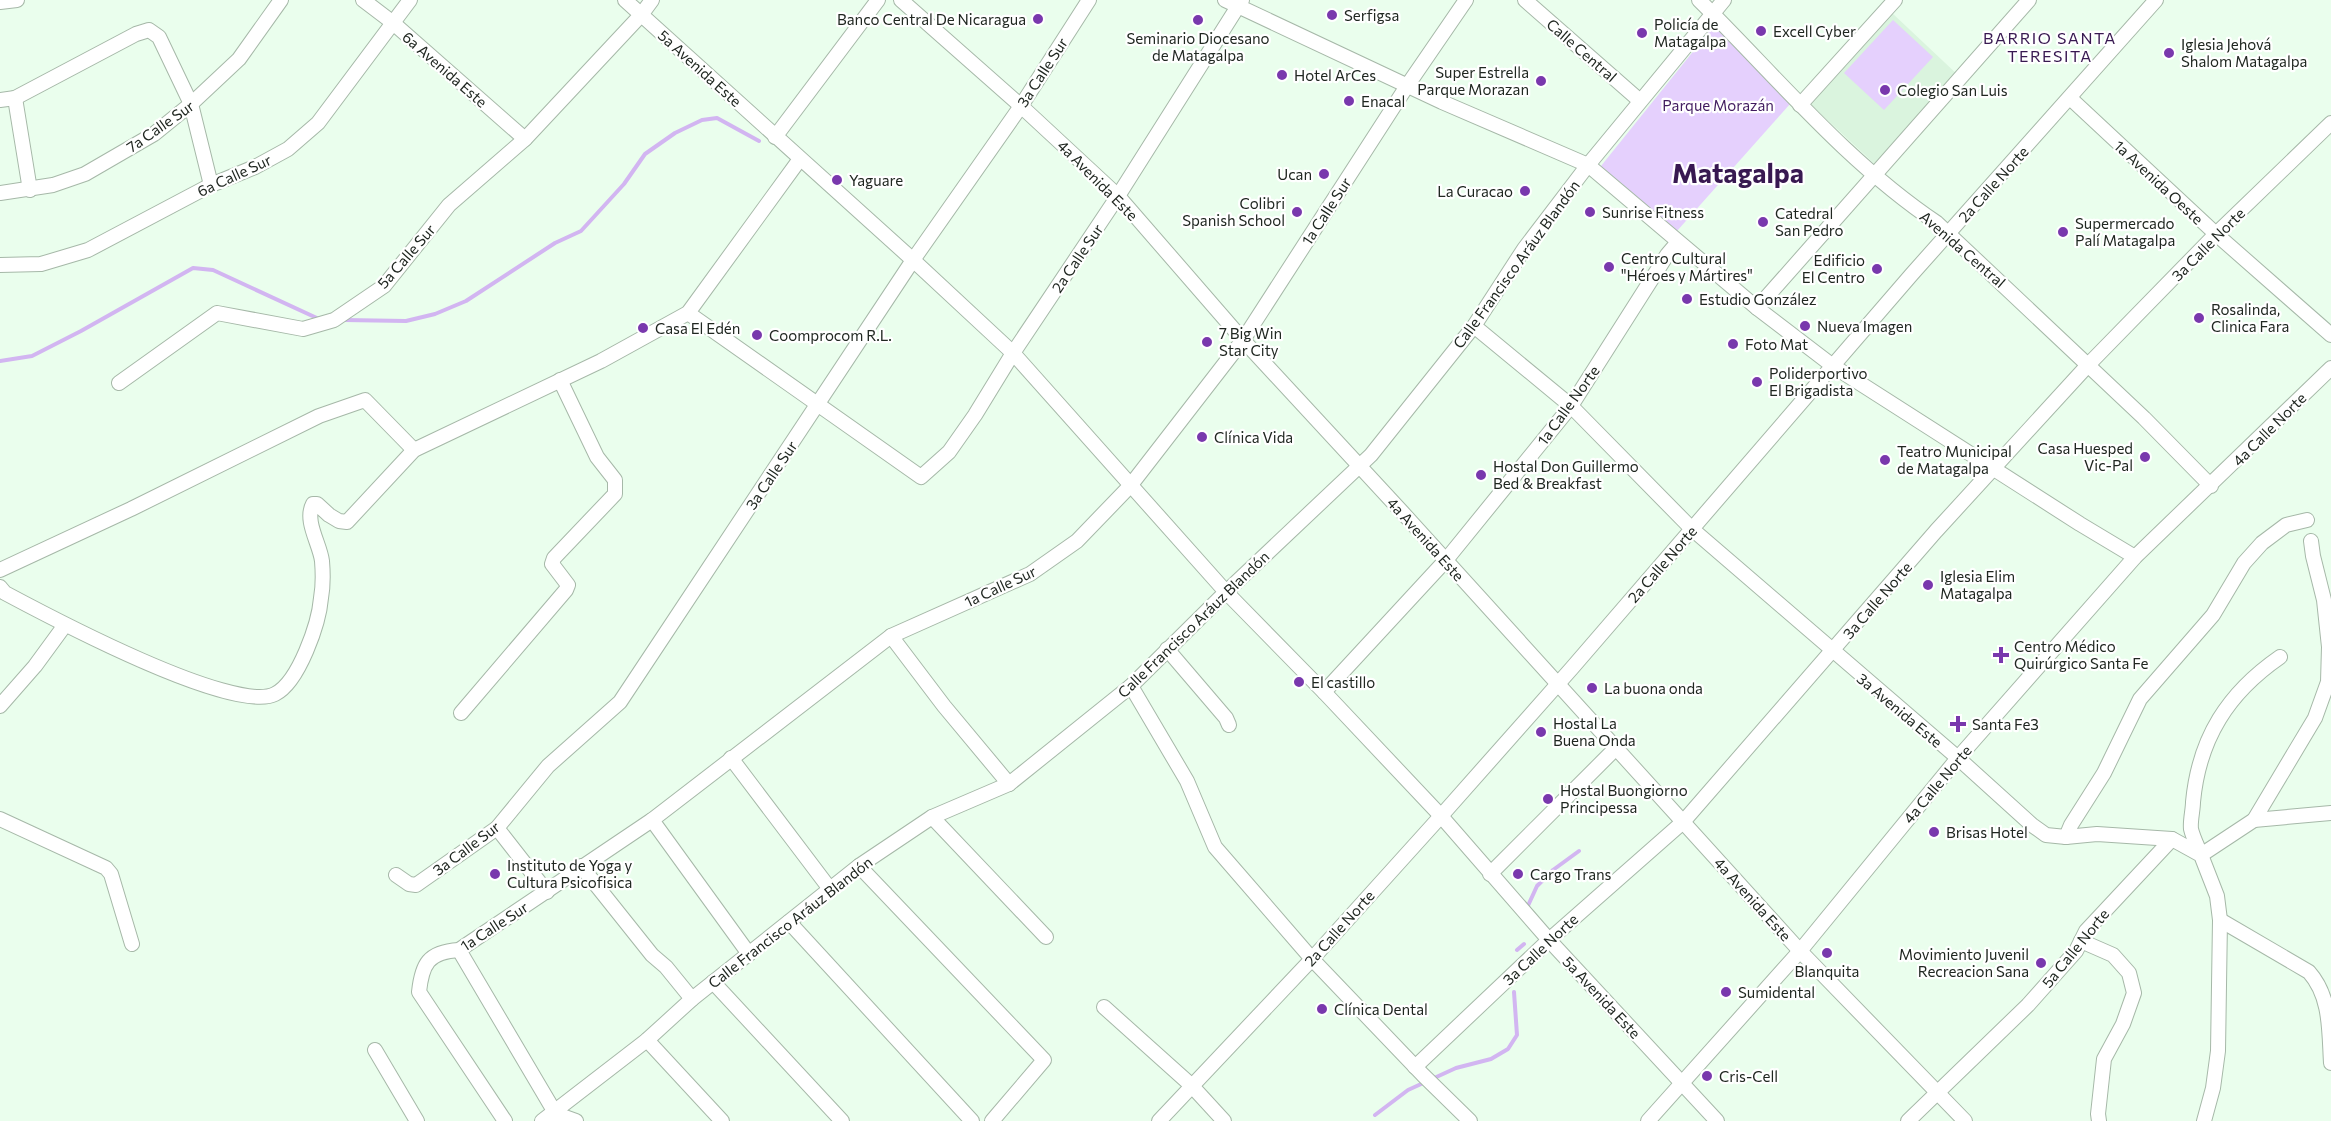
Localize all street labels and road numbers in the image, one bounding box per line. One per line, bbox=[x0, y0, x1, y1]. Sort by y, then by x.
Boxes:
street label: Calle Central bbox=[1543, 15, 1621, 85]
street label: 5a Avenida Este bbox=[655, 26, 745, 110]
street label: 6a Avenida Este bbox=[399, 27, 491, 111]
street label: 3a Calle Sur bbox=[1013, 34, 1071, 110]
street label: 7a Calle Sur bbox=[123, 96, 197, 156]
street label: 4a Avenida Este bbox=[1054, 136, 1142, 224]
street label: 1a Avenida Oeste bbox=[2111, 136, 2207, 228]
street label: 2a Calle Norte bbox=[1954, 142, 2032, 226]
street label: 6a Calle Sur bbox=[194, 150, 274, 200]
street label: 1a Calle Sur bbox=[1298, 174, 1354, 248]
street label: Calle Francisco Aráuz Blandón bbox=[1449, 176, 1583, 352]
street label: 3a Calle Norte bbox=[2168, 204, 2248, 284]
street label: Avenida Central bbox=[1917, 207, 2009, 291]
street label: 5a Calle Sur bbox=[373, 220, 439, 292]
street label: 2a Calle Sur bbox=[1048, 220, 1106, 296]
street label: 1a Calle Norte bbox=[1533, 362, 1603, 448]
street label: 4a Calle Norte bbox=[2229, 388, 2310, 469]
street label: 3a Calle Sur bbox=[741, 437, 801, 513]
street label: 4a Avenida Este bbox=[1384, 493, 1468, 585]
street label: 2a Calle Norte bbox=[1624, 522, 1700, 606]
street label: Calle Francisco Aráuz Blandón bbox=[1114, 547, 1272, 701]
street label: 3a Calle Norte bbox=[1839, 558, 1915, 642]
street label: 1a Calle Sur bbox=[961, 562, 1039, 610]
street label: 3a Avenida Este bbox=[1854, 669, 1946, 751]
street label: 4a Calle Norte bbox=[1899, 741, 1975, 827]
street label: 3a Calle Sur bbox=[429, 817, 503, 879]
street label: Calle Francisco Aráuz Blandón bbox=[704, 852, 876, 992]
street label: 4a Avenida Este bbox=[1711, 853, 1795, 945]
street label: 2a Calle Norte bbox=[1300, 886, 1378, 970]
street label: 1a Calle Sur bbox=[457, 898, 531, 954]
street label: 5a Calle Norte bbox=[2038, 905, 2112, 991]
street label: 3a Calle Norte bbox=[1499, 910, 1581, 988]
street label: 5a Avenida Este bbox=[1559, 952, 1645, 1042]

